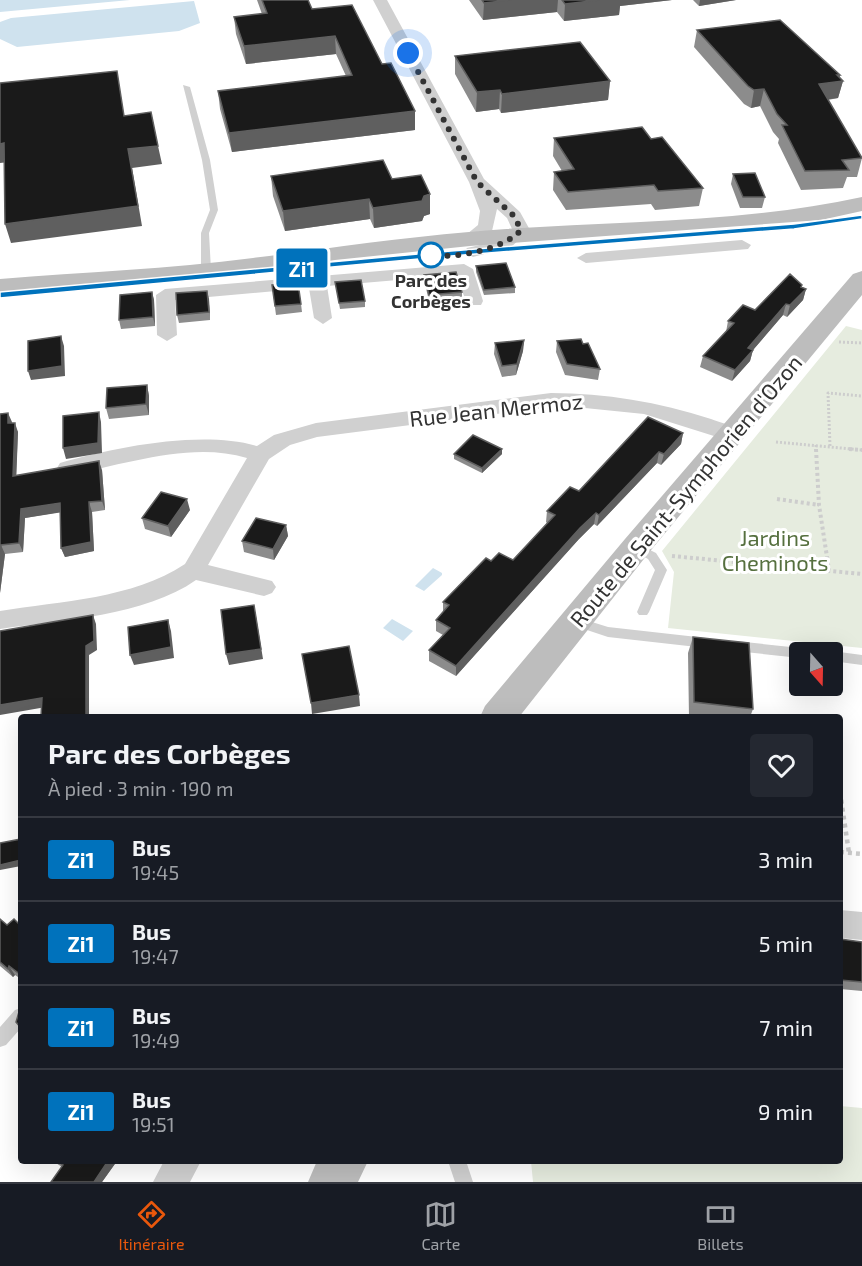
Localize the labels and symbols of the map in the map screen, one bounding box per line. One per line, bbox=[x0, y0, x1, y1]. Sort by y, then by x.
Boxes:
your location bbox=[393, 38, 423, 68]
marker: Parc des Corbèges bbox=[418, 242, 444, 268]
line badge: Zi1 bbox=[268, 248, 336, 288]
place label: Parc des Corbèges bbox=[391, 269, 471, 312]
street label: Route de Saint-Symphorien d'Ozon bbox=[564, 349, 807, 632]
street label: Rue Jean Mermoz bbox=[408, 387, 584, 431]
park label: Jardins Cheminots bbox=[722, 524, 828, 575]
north arrow bbox=[789, 642, 843, 696]

